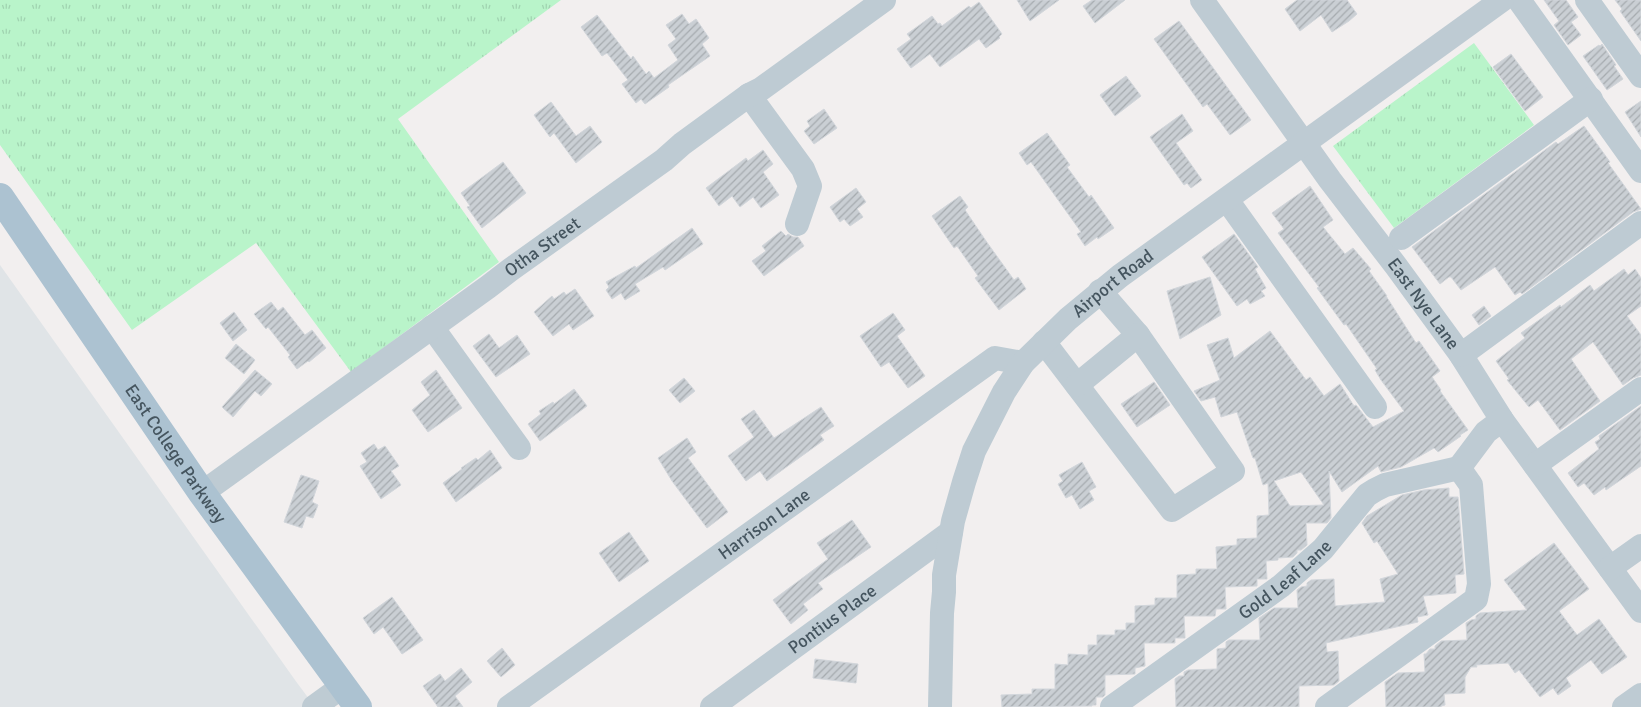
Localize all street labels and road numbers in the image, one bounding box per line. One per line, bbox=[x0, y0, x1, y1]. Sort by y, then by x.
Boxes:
street label: Otha Street bbox=[500, 212, 585, 281]
street label: Airport Road bbox=[1068, 245, 1158, 322]
street label: East Nye Lane bbox=[1383, 254, 1464, 354]
street label: East College Parkway bbox=[120, 380, 232, 528]
street label: Harrison Lane bbox=[714, 483, 814, 564]
street label: Gold Leaf Lane bbox=[1234, 536, 1337, 624]
street label: Pontius Place bbox=[784, 579, 881, 659]

